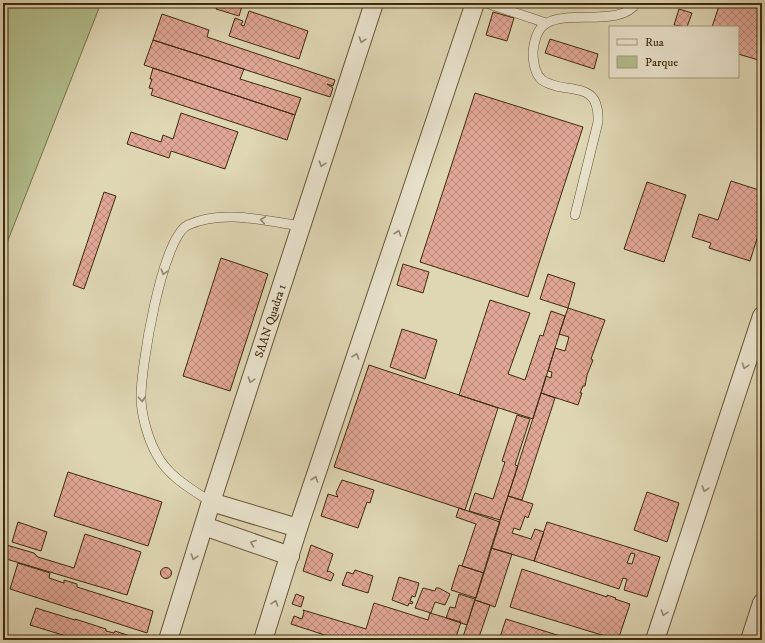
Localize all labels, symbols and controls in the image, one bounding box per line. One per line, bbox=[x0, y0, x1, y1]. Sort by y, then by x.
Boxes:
legend bbox=[609, 26, 739, 78]
text: Rua bbox=[645, 35, 665, 50]
one-way arrow bbox=[358, 36, 367, 43]
text: Parque bbox=[645, 55, 678, 70]
one-way arrow bbox=[318, 160, 327, 167]
one-way arrow bbox=[260, 216, 266, 225]
one-way arrow bbox=[393, 229, 401, 236]
one-way arrow bbox=[161, 269, 169, 275]
street label: SAAN Quadra 1 bbox=[252, 282, 290, 360]
one-way arrow bbox=[351, 353, 360, 360]
one-way arrow bbox=[742, 362, 750, 369]
one-way arrow bbox=[247, 377, 256, 384]
one-way arrow bbox=[138, 396, 146, 402]
one-way arrow bbox=[310, 476, 318, 483]
one-way arrow bbox=[701, 486, 710, 493]
one-way arrow bbox=[250, 539, 257, 547]
one-way arrow bbox=[190, 554, 199, 561]
one-way arrow bbox=[270, 600, 278, 607]
one-way arrow bbox=[660, 609, 669, 616]

